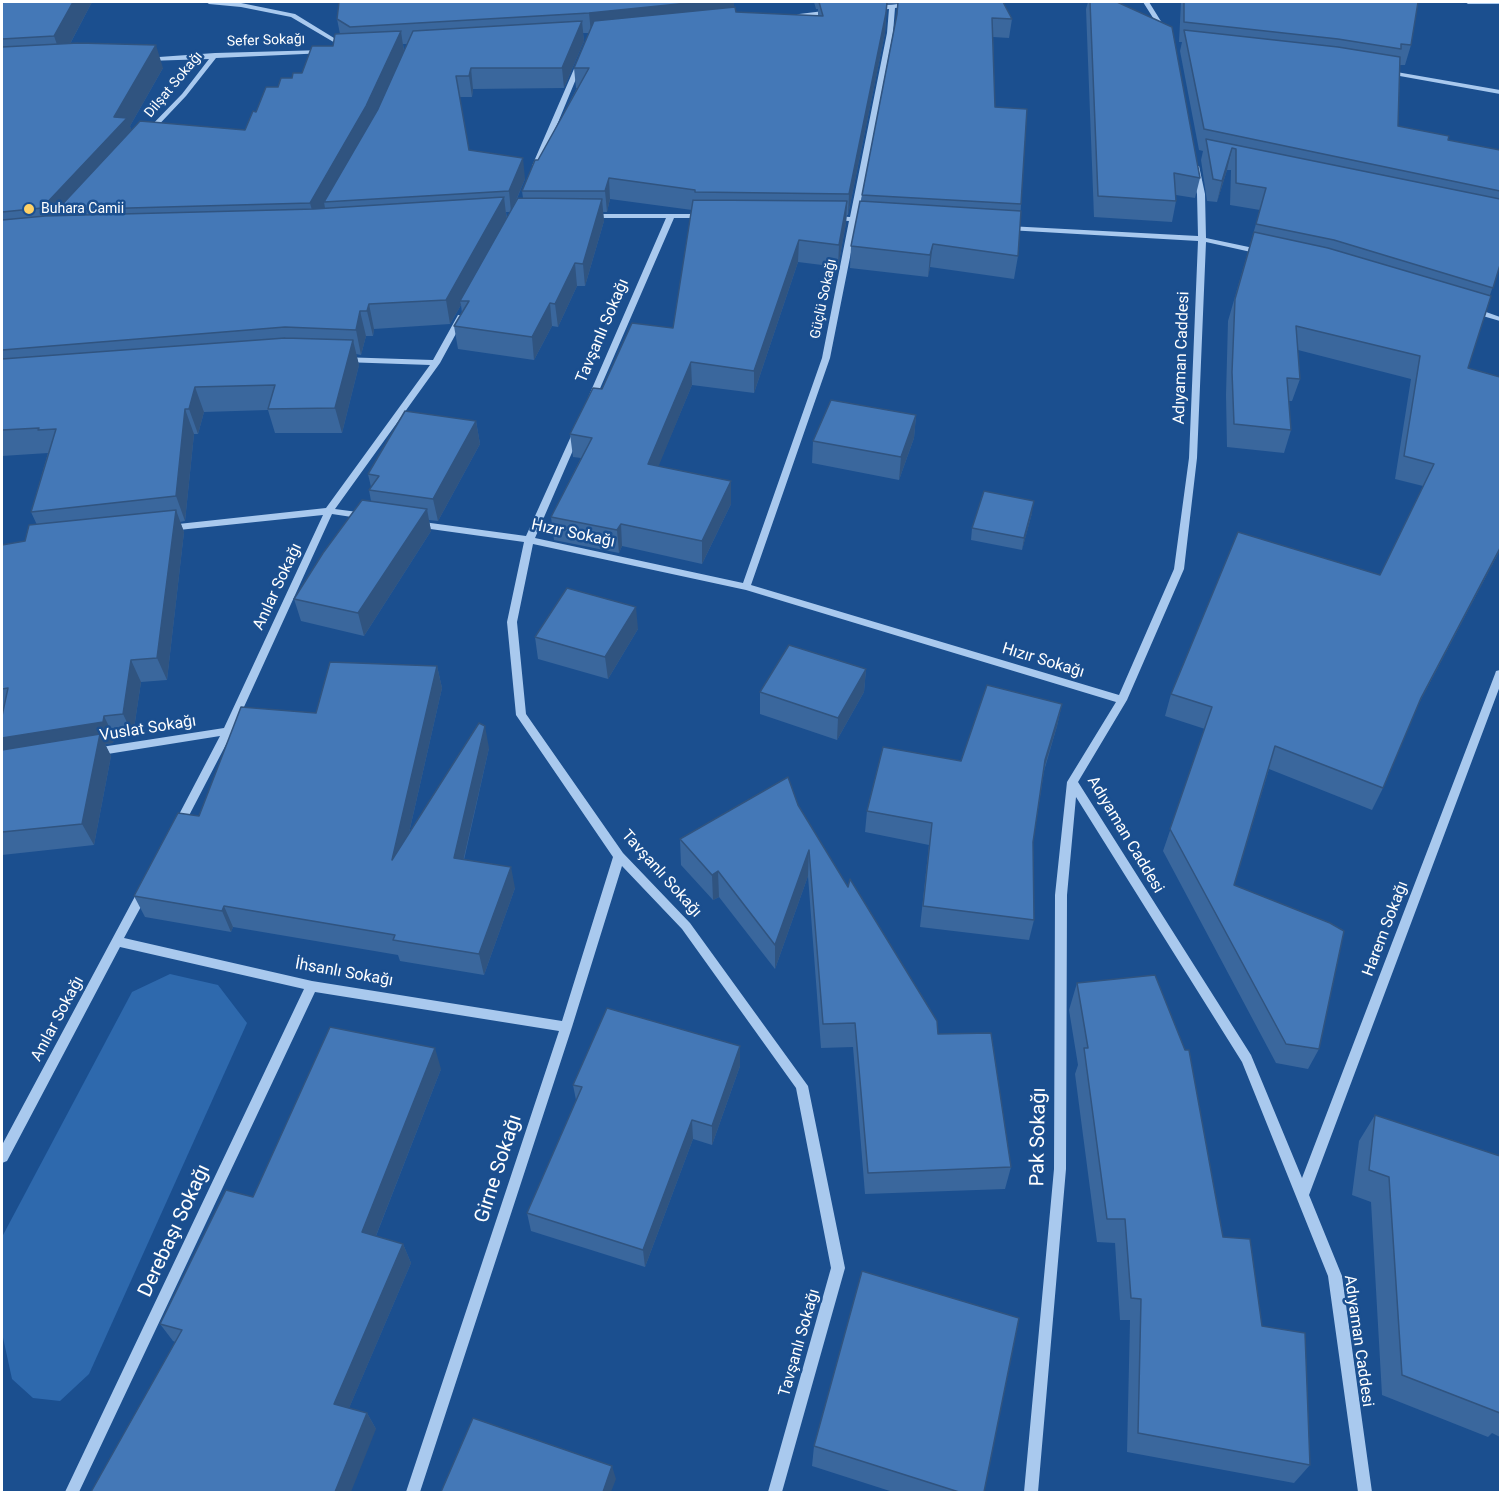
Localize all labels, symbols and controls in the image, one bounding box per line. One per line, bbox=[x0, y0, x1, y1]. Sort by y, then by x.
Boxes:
street label: Sefer Sokağı bbox=[227, 31, 305, 51]
street label: Dilşat Sokağı bbox=[141, 48, 207, 122]
place label: Buhara Camii bbox=[41, 201, 124, 217]
marker: Buhara Camii bbox=[22, 202, 36, 216]
street label: Güçlü Sokağı bbox=[807, 257, 841, 341]
street label: Tavşanlı Sokağı bbox=[572, 276, 634, 386]
street label: Adıyaman Caddesi bbox=[1170, 291, 1194, 425]
street label: Hızır Sokağı bbox=[529, 516, 617, 552]
street label: Anılar Sokağı bbox=[250, 541, 306, 633]
street label: Hızır Sokağı bbox=[1000, 639, 1086, 683]
street label: Vuslat Sokağı bbox=[98, 712, 198, 746]
street label: Adıyaman Caddesi bbox=[1083, 773, 1167, 897]
street label: Tavşanlı Sokağı bbox=[617, 826, 705, 922]
street label: Harem Sokağı bbox=[1359, 879, 1413, 979]
street label: İhsanlı Sokağı bbox=[294, 955, 394, 991]
street label: Anılar Sokağı bbox=[28, 973, 88, 1065]
street label: Pak Sokağı bbox=[1026, 1087, 1052, 1187]
street label: Girne Sokağı bbox=[470, 1112, 528, 1226]
street label: Derebaşı Sokağı bbox=[134, 1161, 216, 1301]
street label: Adıyaman Caddesi bbox=[1339, 1274, 1377, 1408]
street label: Tavşanlı Sokağı bbox=[775, 1287, 825, 1399]

